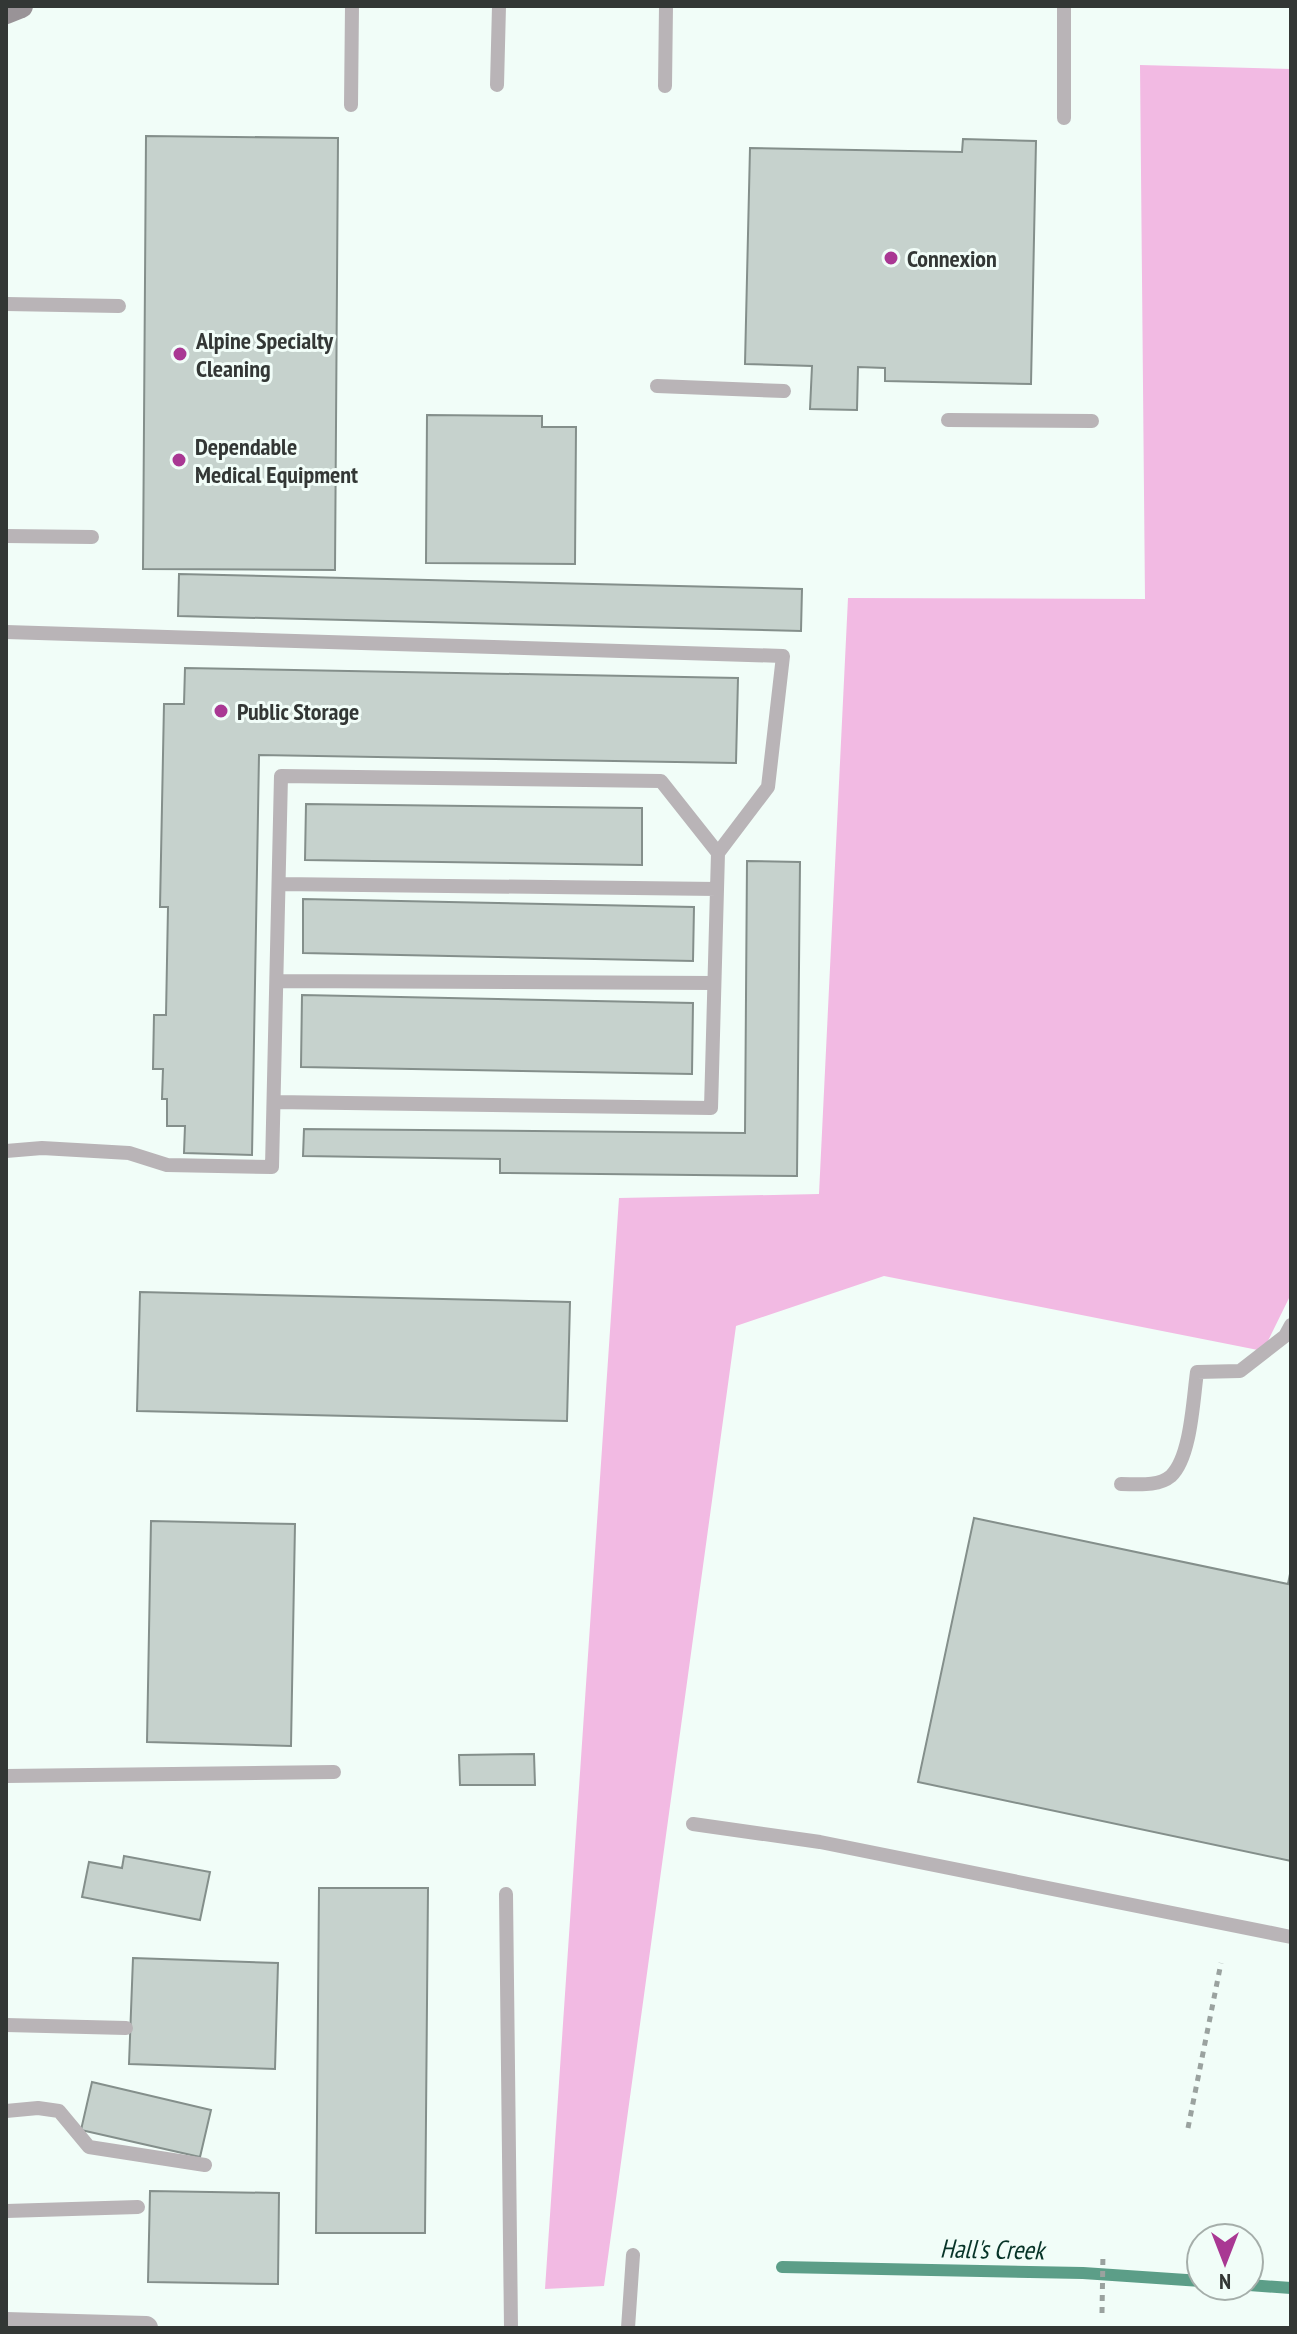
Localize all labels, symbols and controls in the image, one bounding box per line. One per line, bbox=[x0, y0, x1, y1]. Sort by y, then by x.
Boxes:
place label: Connexion bbox=[907, 243, 997, 274]
marker: Connexion bbox=[882, 249, 900, 267]
place label: Alpine Specialty Cleaning bbox=[195, 325, 334, 384]
marker: Alpine Specialty Cleaning bbox=[171, 345, 189, 363]
place label: Dependable Medical Equipment bbox=[195, 431, 358, 490]
marker: Dependable Medical Equipment bbox=[170, 451, 188, 469]
place label: Public Storage bbox=[237, 696, 359, 727]
marker: Public Storage bbox=[212, 702, 230, 720]
north arrow bbox=[1185, 2222, 1265, 2302]
water label: Hall's Creek bbox=[940, 2232, 1047, 2266]
text: N bbox=[1219, 2268, 1231, 2296]

